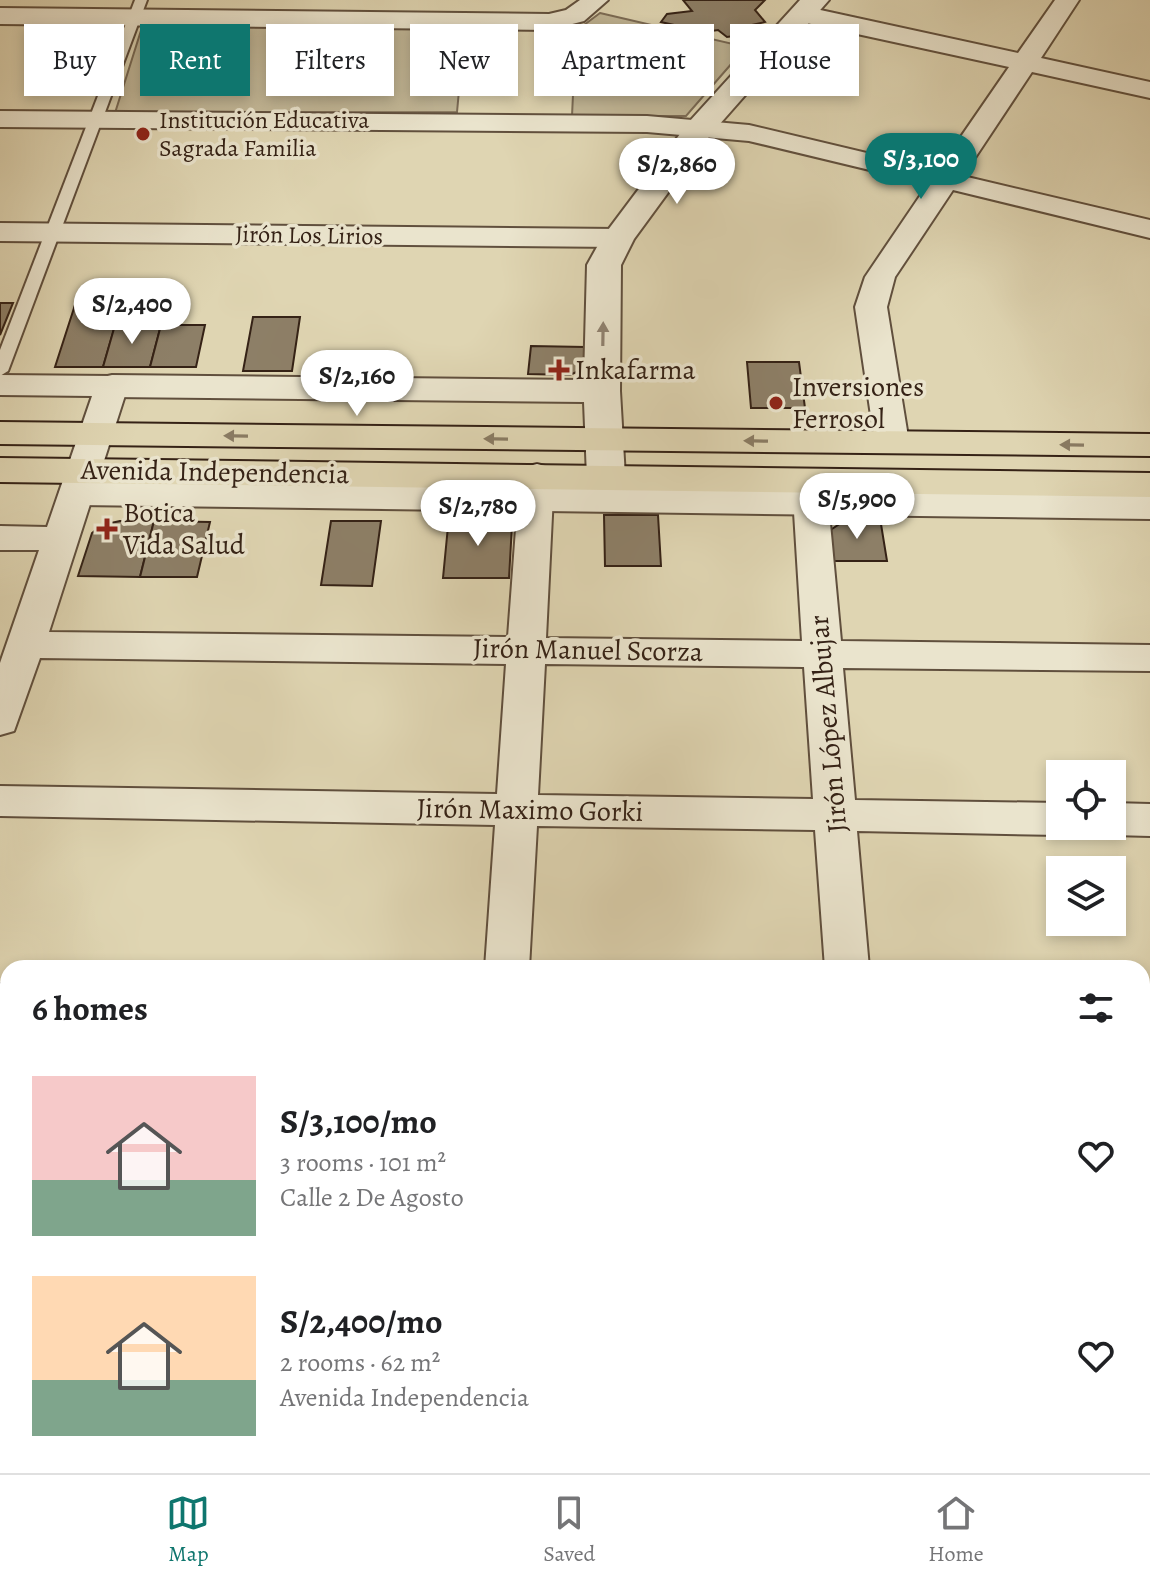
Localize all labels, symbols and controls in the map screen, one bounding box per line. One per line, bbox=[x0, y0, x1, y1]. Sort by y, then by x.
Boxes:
chip: Buy bbox=[24, 24, 124, 96]
chip: Rent bbox=[140, 24, 250, 96]
chip: Filters bbox=[266, 24, 394, 96]
chip: New bbox=[410, 24, 518, 96]
chip: Apartment bbox=[534, 24, 714, 96]
chip: House bbox=[730, 24, 859, 96]
place label: Institución Educativa Sagrada Familia bbox=[159, 104, 370, 164]
marker: Institución Educativa Sagrada Familia bbox=[134, 125, 152, 143]
pin: S/3,100 bbox=[847, 133, 995, 201]
pin: S/2,860 bbox=[603, 138, 751, 206]
text: S/3,100 bbox=[883, 141, 959, 176]
text: S/2,860 bbox=[637, 146, 717, 181]
street label: Jirón Los Lirios bbox=[235, 218, 383, 252]
pin: S/2,400 bbox=[58, 278, 206, 346]
text: S/2,400 bbox=[92, 286, 172, 321]
one-way arrow bbox=[597, 321, 609, 346]
pin: S/2,160 bbox=[283, 350, 431, 418]
place label: Inkafarma bbox=[575, 351, 696, 389]
text: S/2,160 bbox=[319, 358, 395, 393]
marker: Inkafarma bbox=[550, 361, 568, 379]
place label: Inversiones Ferrosol bbox=[792, 368, 924, 438]
marker: Inversiones Ferrosol bbox=[767, 394, 785, 412]
one-way arrow bbox=[223, 430, 248, 442]
one-way arrow bbox=[483, 433, 508, 445]
one-way arrow bbox=[743, 435, 768, 447]
one-way arrow bbox=[1059, 438, 1084, 451]
street label: Avenida Independencia bbox=[79, 451, 350, 493]
pin: S/5,900 bbox=[783, 473, 931, 541]
pin: S/2,780 bbox=[404, 480, 552, 548]
text: S/5,900 bbox=[818, 481, 896, 516]
text: S/2,780 bbox=[439, 488, 517, 523]
place label: Botica Vida Salud bbox=[122, 494, 246, 564]
marker: Botica Vida Salud bbox=[98, 520, 116, 538]
street label: Jirón López Albujar bbox=[800, 613, 856, 834]
street label: Jirón Manuel Scorza bbox=[473, 629, 703, 671]
map controls bbox=[1046, 760, 1126, 936]
button: locate bbox=[1046, 760, 1126, 840]
street label: Jirón Maximo Gorki bbox=[416, 789, 644, 831]
button: layers bbox=[1046, 856, 1126, 936]
text: 6 homes bbox=[32, 985, 148, 1032]
icon: filters bbox=[1074, 986, 1118, 1030]
text: S/3,100/mo bbox=[280, 1098, 437, 1145]
icon: home bbox=[96, 1108, 192, 1204]
icon: heart bbox=[1074, 1134, 1118, 1178]
text: 3 rooms · 101 m² bbox=[280, 1145, 446, 1180]
text: Calle 2 De Agosto bbox=[280, 1180, 464, 1215]
text: S/2,400/mo bbox=[280, 1298, 443, 1345]
icon: home bbox=[96, 1308, 192, 1404]
icon: heart bbox=[1074, 1334, 1118, 1378]
text: 2 rooms · 62 m² bbox=[280, 1345, 440, 1380]
text: Avenida Independencia bbox=[280, 1380, 529, 1415]
tab: Map bbox=[166, 1491, 210, 1569]
tab: Saved bbox=[543, 1491, 595, 1569]
tab: Home bbox=[928, 1491, 984, 1569]

